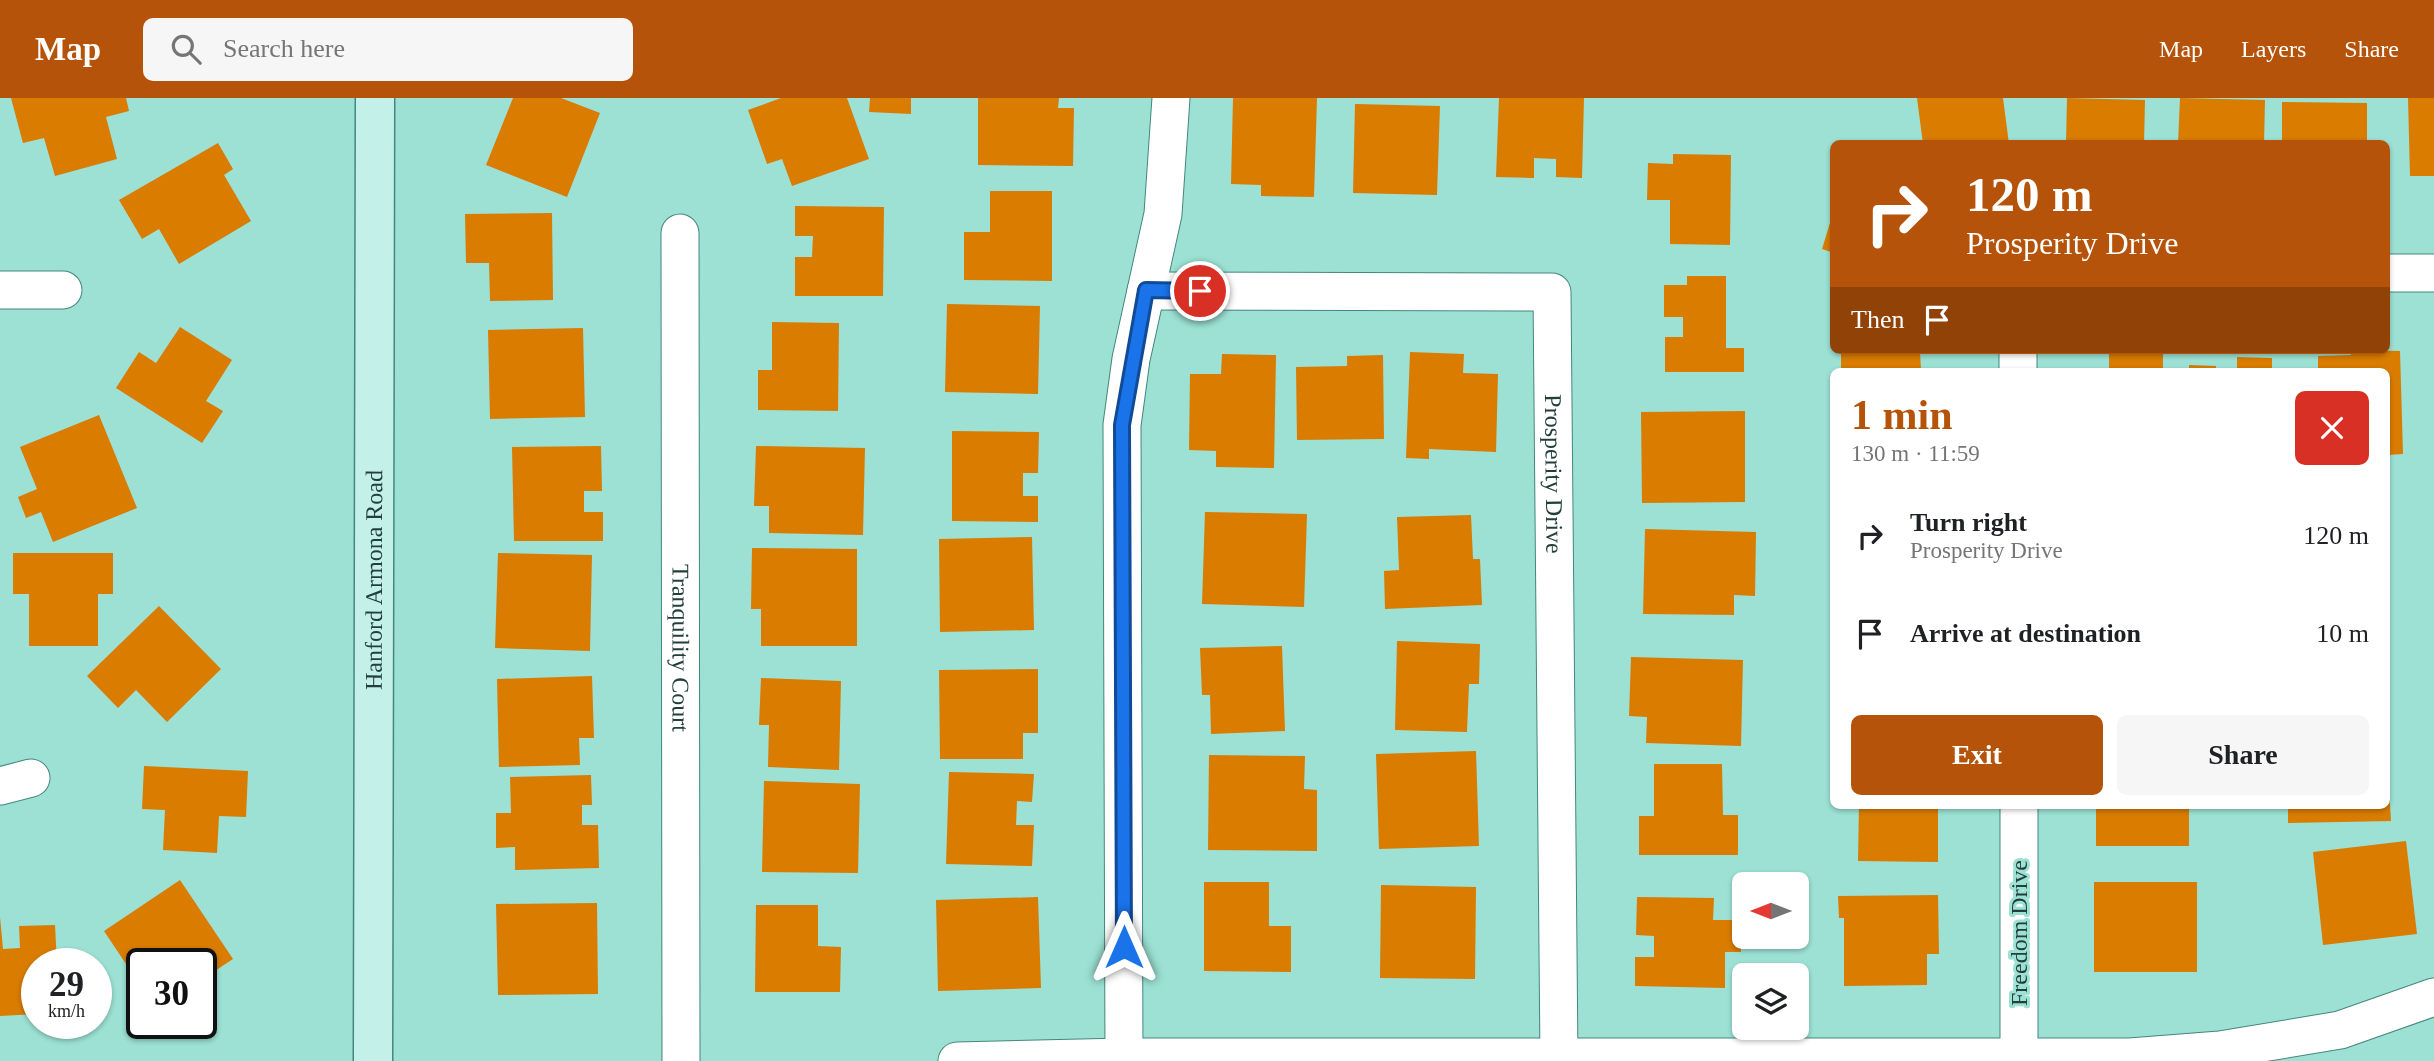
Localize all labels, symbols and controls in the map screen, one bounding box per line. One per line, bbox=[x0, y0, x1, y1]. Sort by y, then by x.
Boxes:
search box bbox=[143, 18, 633, 81]
icon: search bbox=[167, 30, 205, 68]
text: Map bbox=[35, 31, 101, 67]
text: Search here bbox=[223, 34, 345, 63]
text: Map bbox=[2159, 36, 2203, 62]
text: Layers bbox=[2241, 36, 2306, 62]
text: Share bbox=[2344, 36, 2399, 62]
text: 120 m bbox=[1966, 167, 2093, 222]
icon: right bbox=[1851, 168, 1942, 259]
text: Prosperity Drive bbox=[1966, 225, 2178, 261]
pin bbox=[1170, 261, 1230, 321]
icon: arrive bbox=[1181, 272, 1219, 310]
icon: arrive bbox=[1918, 301, 1956, 339]
text: Then bbox=[1851, 305, 1904, 334]
button: close bbox=[2295, 391, 2369, 465]
text: 1 min bbox=[1851, 392, 1953, 438]
street label: Prosperity Drive bbox=[1540, 394, 1567, 554]
text: 130 m · 11:59 bbox=[1851, 441, 1980, 466]
street label: Hanford Armona Road bbox=[361, 470, 387, 690]
text: Turn right bbox=[1910, 508, 2027, 537]
icon: right bbox=[1851, 517, 1889, 555]
text: 120 m bbox=[2303, 521, 2369, 550]
text: Prosperity Drive bbox=[1910, 538, 2063, 563]
street label: Tranquility Court bbox=[667, 564, 694, 732]
icon: arrive bbox=[1851, 615, 1889, 653]
text: Arrive at destination bbox=[1910, 619, 2141, 648]
text: 10 m bbox=[2316, 619, 2369, 648]
button: Exit bbox=[1851, 715, 2103, 795]
button: Share bbox=[2117, 715, 2369, 795]
street label: Freedom Drive bbox=[2006, 860, 2032, 1006]
north arrow bbox=[1732, 872, 1810, 948]
map controls bbox=[1732, 872, 1809, 1040]
position arrow bbox=[1087, 910, 1161, 984]
speed limit sign: 30 bbox=[126, 948, 217, 1039]
button: layers bbox=[1732, 963, 1809, 1040]
text: 29 bbox=[49, 965, 84, 1004]
text: km/h bbox=[48, 1001, 85, 1021]

